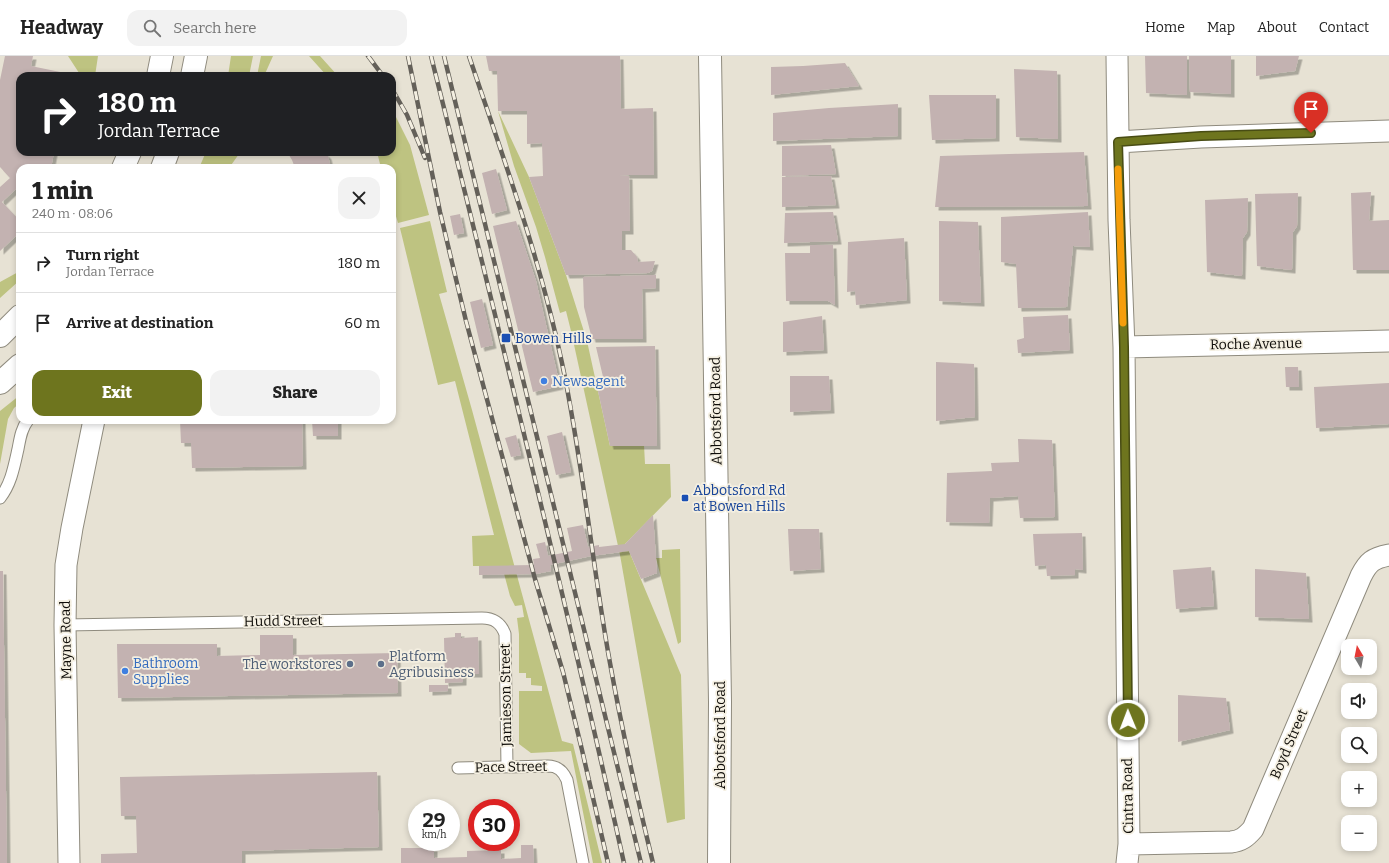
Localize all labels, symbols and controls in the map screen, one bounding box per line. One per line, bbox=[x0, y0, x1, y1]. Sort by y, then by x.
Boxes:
search box bbox=[127, 10, 407, 46]
text: Headway bbox=[20, 16, 103, 39]
icon: search bbox=[141, 17, 163, 39]
text: Search here bbox=[173, 19, 256, 37]
text: Home bbox=[1145, 19, 1185, 36]
text: Map bbox=[1207, 19, 1235, 36]
text: About bbox=[1257, 19, 1297, 36]
text: Contact bbox=[1319, 19, 1369, 36]
text: 180 m bbox=[98, 86, 176, 119]
icon: right bbox=[32, 88, 84, 140]
pin bbox=[1294, 92, 1328, 133]
icon: arrive bbox=[1300, 98, 1322, 120]
text: Jordan Terrace bbox=[98, 120, 220, 142]
text: 1 min bbox=[32, 177, 93, 205]
button: close bbox=[338, 177, 380, 219]
text: 240 m · 08:06 bbox=[32, 206, 113, 221]
text: Turn right bbox=[66, 246, 139, 264]
icon: right bbox=[32, 252, 54, 274]
text: 180 m bbox=[338, 254, 380, 272]
text: Jordan Terrace bbox=[66, 264, 154, 279]
icon: arrive bbox=[32, 312, 54, 334]
text: Arrive at destination bbox=[66, 314, 213, 332]
text: 60 m bbox=[344, 314, 380, 332]
place label: Bowen Hills bbox=[515, 330, 592, 347]
marker: Bowen Hills bbox=[500, 332, 512, 344]
street label: Roche Avenue bbox=[1210, 335, 1302, 353]
street label: Abbotsford Road bbox=[707, 357, 725, 465]
button: Exit bbox=[32, 370, 202, 416]
button: Share bbox=[210, 370, 380, 416]
place label: Newsagent bbox=[552, 373, 625, 390]
marker: Newsagent bbox=[539, 376, 549, 386]
place label: Abbotsford Rd at Bowen Hills bbox=[693, 482, 786, 515]
marker: Abbotsford Rd at Bowen Hills bbox=[680, 493, 690, 503]
street label: Mayne Road bbox=[57, 600, 75, 680]
street label: Hudd Street bbox=[243, 612, 323, 630]
north arrow bbox=[1341, 639, 1377, 675]
map controls bbox=[1341, 639, 1377, 851]
street label: Jamieson Street bbox=[497, 643, 515, 748]
place label: Platform Agribusiness bbox=[389, 648, 474, 681]
place label: Bathroom Supplies bbox=[133, 655, 199, 688]
place label: The workstores bbox=[243, 656, 342, 673]
marker: The workstores bbox=[345, 659, 355, 669]
marker: Platform Agribusiness bbox=[376, 659, 386, 669]
marker: Bathroom Supplies bbox=[120, 666, 130, 676]
street label: Abbotsford Road bbox=[712, 681, 729, 789]
button: sound bbox=[1341, 683, 1377, 719]
position arrow bbox=[1107, 699, 1149, 741]
street label: Boyd Street bbox=[1267, 706, 1311, 782]
button: search bbox=[1341, 727, 1377, 763]
street label: Pace Street bbox=[475, 758, 547, 776]
street label: Cintra Road bbox=[1119, 758, 1137, 834]
button: + bbox=[1341, 771, 1377, 807]
speed limit sign: 30 bbox=[468, 799, 520, 851]
text: 29 bbox=[422, 808, 446, 832]
button: − bbox=[1341, 815, 1377, 851]
text: km/h bbox=[422, 829, 446, 841]

